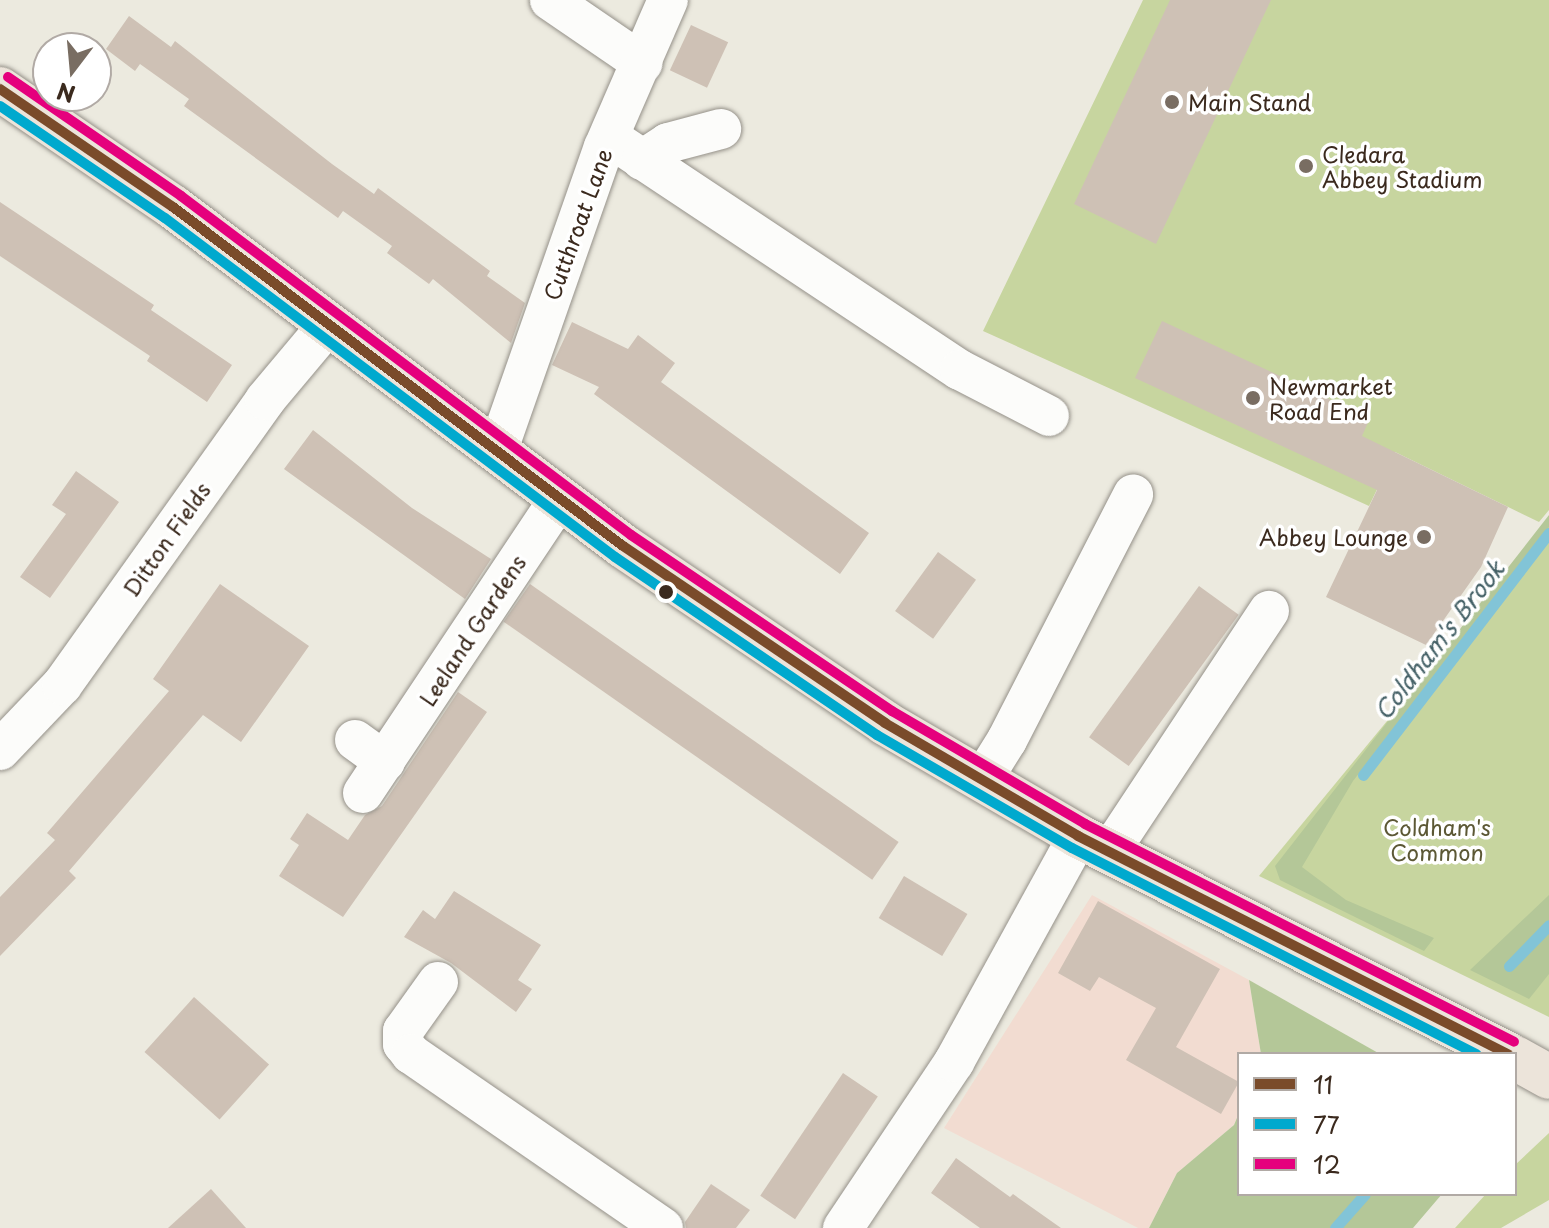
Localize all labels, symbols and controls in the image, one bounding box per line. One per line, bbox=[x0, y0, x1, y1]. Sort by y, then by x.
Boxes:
north arrow bbox=[32, 32, 112, 112]
text: N bbox=[53, 75, 79, 112]
place label: Main Stand bbox=[1188, 89, 1312, 115]
marker: Main Stand bbox=[1163, 93, 1181, 111]
place label: Cledara Abbey Stadium bbox=[1322, 140, 1484, 192]
street label: Cutthroat Lane bbox=[537, 144, 617, 304]
marker: Cledara Abbey Stadium bbox=[1297, 157, 1315, 175]
place label: Newmarket Road End bbox=[1269, 372, 1393, 424]
marker: Newmarket Road End bbox=[1244, 389, 1262, 407]
street label: Ditton Fields bbox=[117, 477, 215, 601]
place label: Abbey Lounge bbox=[1259, 524, 1408, 550]
marker: Abbey Lounge bbox=[1415, 528, 1433, 546]
street label: Leeland Gardens bbox=[414, 550, 530, 710]
water label: Coldham's Brook bbox=[1368, 554, 1510, 726]
unlabelled marker bbox=[658, 584, 674, 600]
park label: Coldham's Common bbox=[1383, 813, 1491, 864]
legend bbox=[1237, 1052, 1517, 1196]
text: 11 bbox=[1313, 1066, 1333, 1102]
text: 77 bbox=[1313, 1106, 1339, 1142]
text: 12 bbox=[1313, 1146, 1341, 1182]

